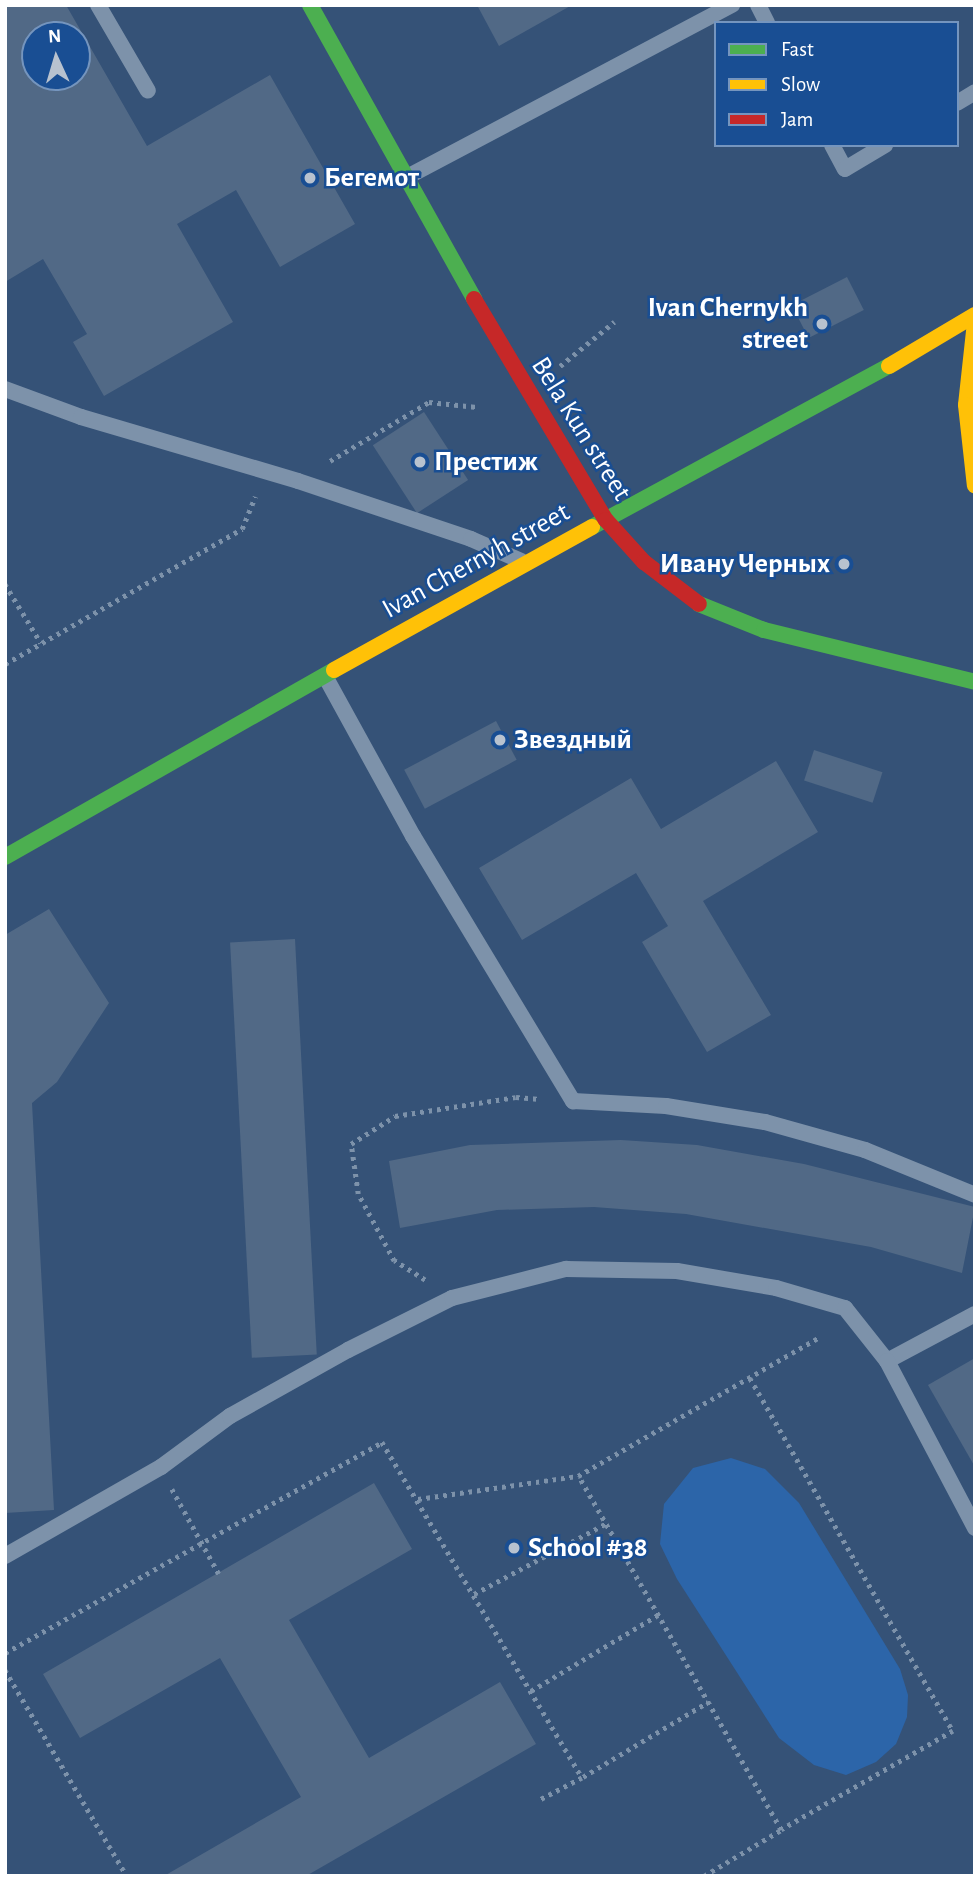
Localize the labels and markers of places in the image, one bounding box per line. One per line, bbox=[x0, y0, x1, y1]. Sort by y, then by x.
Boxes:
place label: Бегемот bbox=[324, 161, 419, 195]
marker: Бегемот bbox=[302, 170, 318, 186]
place label: Ivan Chernykh street bbox=[648, 291, 808, 357]
marker: Ivan Chernykh street bbox=[814, 316, 830, 332]
place label: Престиж bbox=[434, 445, 538, 479]
marker: Престиж bbox=[412, 454, 428, 470]
place label: Ивану Черных bbox=[660, 547, 830, 581]
marker: Ивану Черных bbox=[836, 556, 852, 572]
place label: Звездный bbox=[514, 723, 632, 757]
marker: Звездный bbox=[492, 732, 508, 748]
place label: School #38 bbox=[528, 1531, 648, 1565]
marker: School #38 bbox=[506, 1540, 522, 1556]

